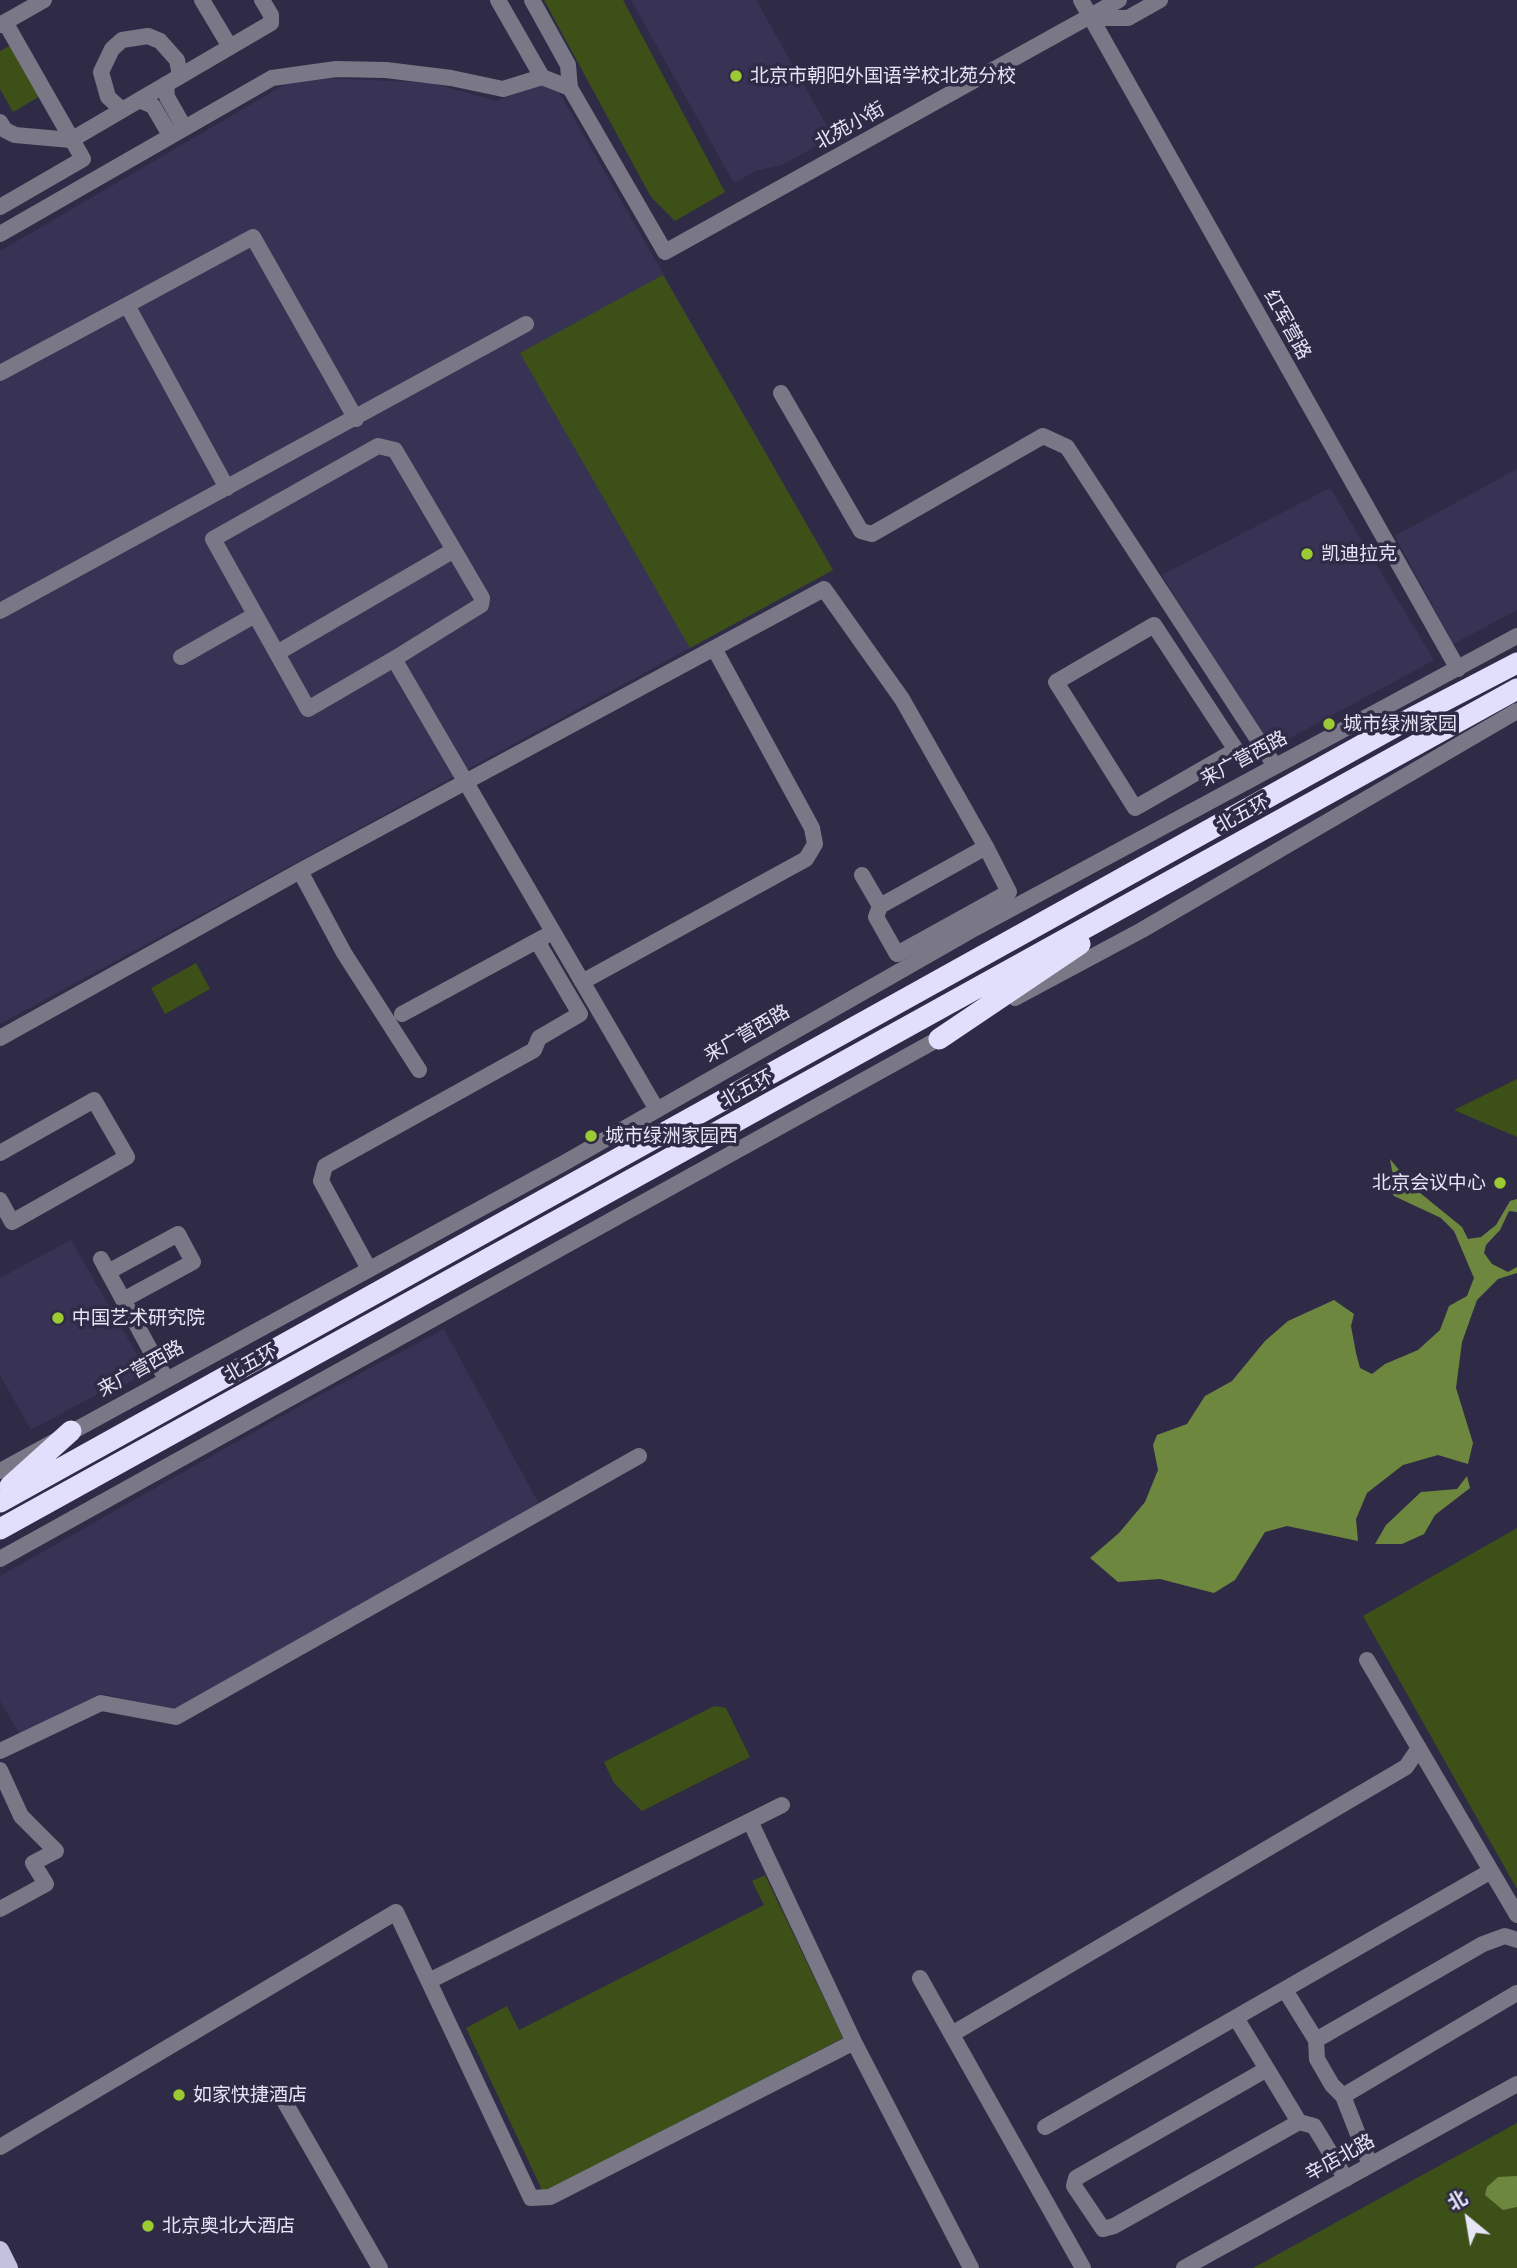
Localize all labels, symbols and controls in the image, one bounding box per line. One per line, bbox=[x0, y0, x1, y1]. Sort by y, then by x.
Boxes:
place label: 北京市朝阳外国语学校北苑分校 bbox=[750, 65, 1016, 87]
marker: 北京市朝阳外国语学校北苑分校 bbox=[728, 68, 744, 84]
street label: 北苑小街 bbox=[811, 98, 889, 154]
street label: 红军营路 bbox=[1259, 286, 1315, 364]
place label: 凯迪拉克 bbox=[1321, 543, 1397, 565]
marker: 凯迪拉克 bbox=[1299, 546, 1315, 562]
place label: 城市绿洲家园 bbox=[1343, 713, 1457, 735]
marker: 城市绿洲家园 bbox=[1321, 716, 1337, 732]
street label: 来广营西路 bbox=[1197, 727, 1291, 791]
street label: 北五环 bbox=[1213, 790, 1273, 838]
street label: 来广营西路 bbox=[700, 1000, 794, 1068]
street label: 北五环 bbox=[717, 1065, 777, 1113]
place label: 城市绿洲家园西 bbox=[605, 1125, 738, 1147]
marker: 城市绿洲家园西 bbox=[583, 1128, 599, 1144]
place label: 北京会议中心 bbox=[1372, 1172, 1486, 1194]
marker: 北京会议中心 bbox=[1492, 1175, 1508, 1191]
place label: 中国艺术研究院 bbox=[72, 1307, 205, 1329]
marker: 中国艺术研究院 bbox=[50, 1310, 66, 1326]
street label: 来广营西路 bbox=[94, 1336, 188, 1402]
street label: 北五环 bbox=[221, 1339, 281, 1387]
place label: 如家快捷酒店 bbox=[193, 2084, 307, 2106]
marker: 如家快捷酒店 bbox=[171, 2087, 187, 2103]
street label: 辛店北路 bbox=[1301, 2130, 1379, 2186]
north arrow bbox=[1433, 2184, 1503, 2254]
text: 北 bbox=[1443, 2186, 1471, 2215]
place label: 北京奥北大酒店 bbox=[162, 2215, 295, 2237]
marker: 北京奥北大酒店 bbox=[140, 2218, 156, 2234]

